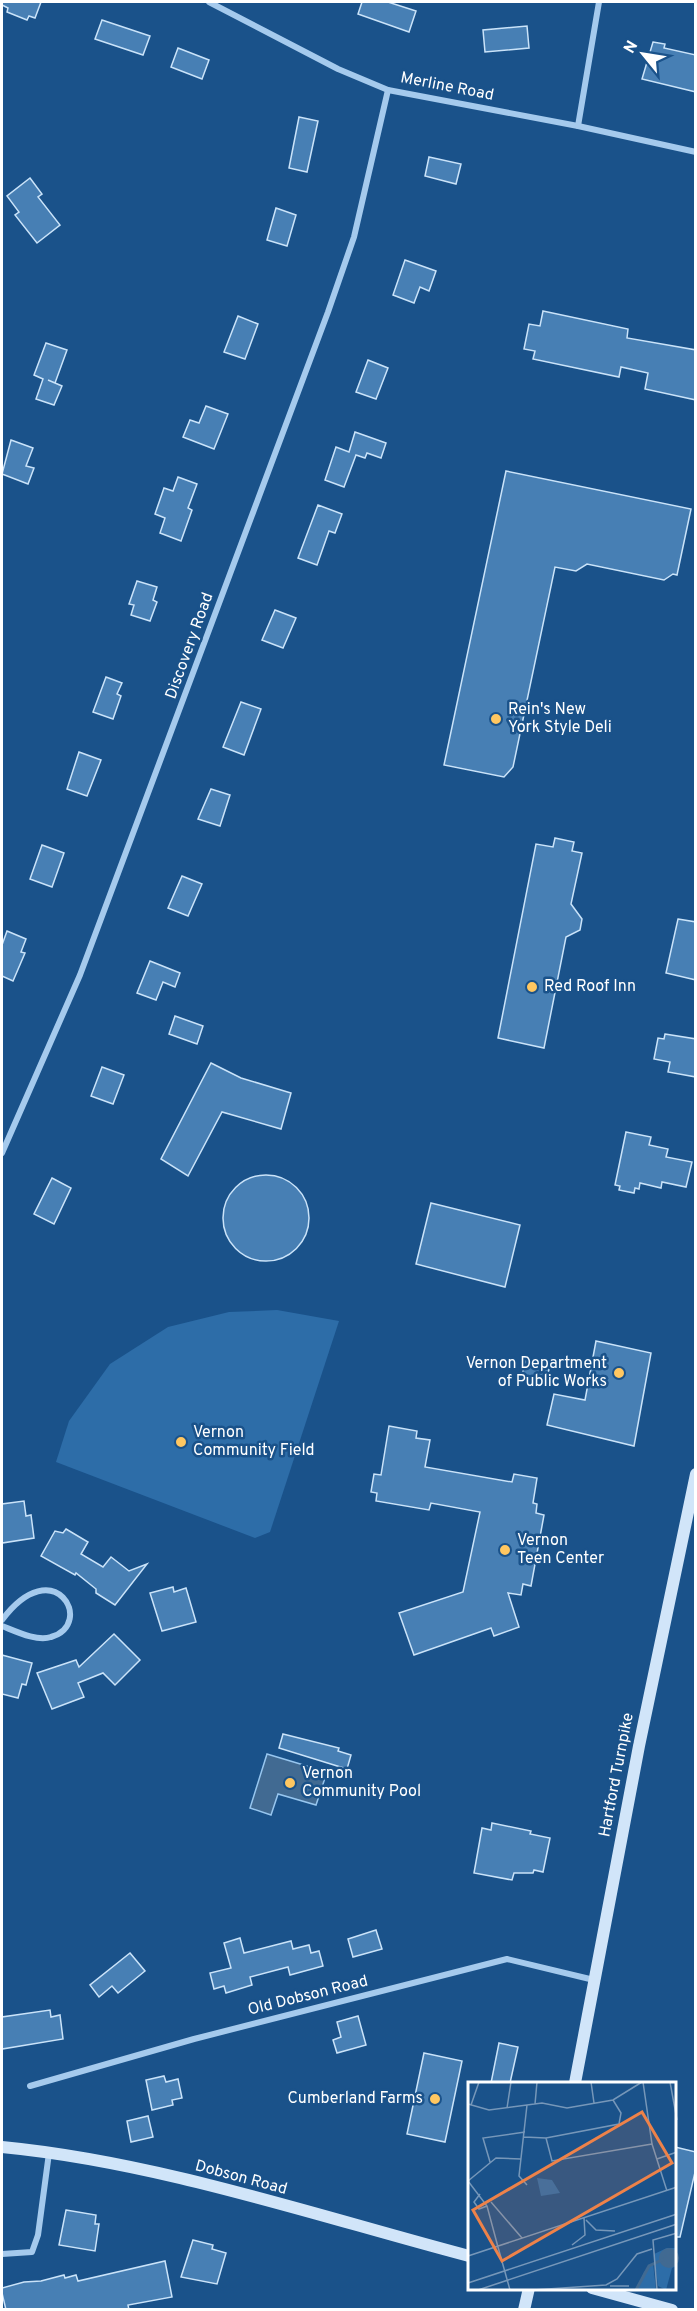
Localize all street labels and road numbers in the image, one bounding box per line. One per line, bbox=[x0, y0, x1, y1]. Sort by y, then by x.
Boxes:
street label: Merline Road bbox=[399, 68, 495, 106]
street label: Discovery Road bbox=[161, 590, 219, 702]
street label: Hartford Turnpike bbox=[595, 1711, 639, 1839]
street label: Old Dobson Road bbox=[246, 1971, 370, 2021]
street label: Dobson Road bbox=[193, 2156, 289, 2200]

